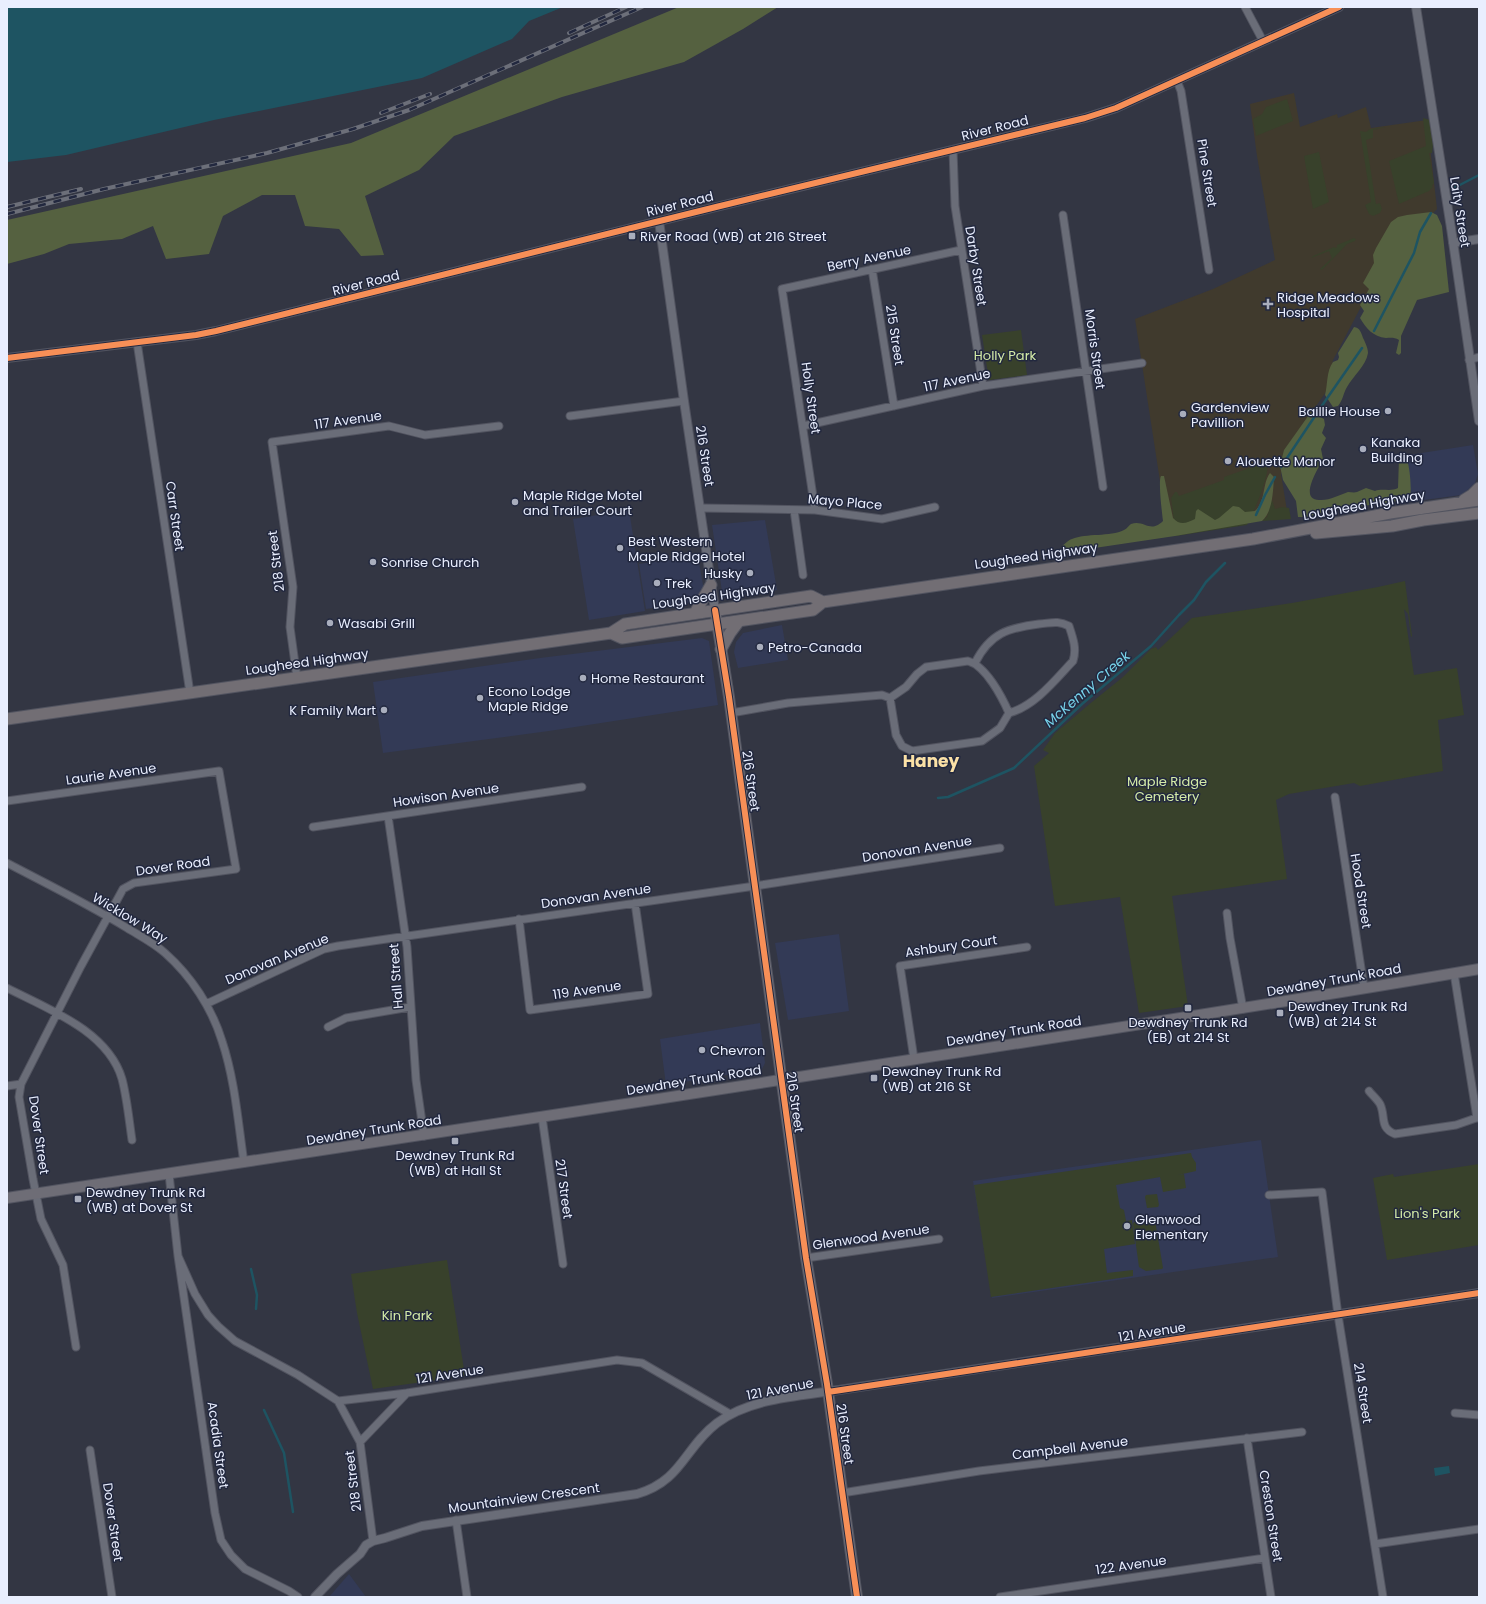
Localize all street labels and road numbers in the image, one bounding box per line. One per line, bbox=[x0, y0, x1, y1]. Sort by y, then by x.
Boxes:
street label: River Road bbox=[959, 110, 1031, 146]
street label: Pine Street bbox=[1192, 138, 1222, 209]
street label: Laity Street bbox=[1445, 175, 1475, 249]
street label: River Road bbox=[644, 186, 716, 222]
street label: Darby Street bbox=[960, 225, 992, 307]
street label: Berry Avenue bbox=[825, 240, 913, 276]
street label: River Road bbox=[330, 265, 402, 301]
street label: 215 Street bbox=[881, 303, 909, 367]
street label: Morris Street bbox=[1080, 308, 1110, 391]
street label: Holly Street bbox=[797, 361, 825, 436]
street label: 117 Avenue bbox=[922, 364, 992, 396]
street label: 117 Avenue bbox=[313, 406, 383, 434]
street label: 216 Street bbox=[691, 424, 719, 488]
street label: Carr Street bbox=[161, 480, 189, 552]
street label: Lougheed Highway bbox=[1301, 485, 1427, 525]
street label: Mayo Place bbox=[807, 489, 883, 515]
street label: 218 Street bbox=[263, 529, 289, 593]
street label: Lougheed Highway bbox=[973, 538, 1099, 574]
street label: Lougheed Highway bbox=[651, 578, 777, 614]
street label: Lougheed Highway bbox=[244, 644, 370, 680]
street label: 216 Street bbox=[737, 749, 765, 813]
street label: Laurie Avenue bbox=[65, 758, 157, 790]
street label: Howison Avenue bbox=[392, 778, 500, 812]
street label: Donovan Avenue bbox=[861, 831, 973, 867]
street label: Dover Road bbox=[135, 851, 211, 881]
street label: Hood Street bbox=[1346, 852, 1376, 930]
street label: Donovan Avenue bbox=[540, 879, 652, 913]
street label: Wicklow Way bbox=[89, 888, 172, 948]
street label: Donovan Avenue bbox=[222, 929, 332, 989]
street label: Ashbury Court bbox=[904, 930, 999, 962]
street label: Hall Street bbox=[384, 942, 408, 1009]
street label: Dewdney Trunk Road bbox=[1265, 959, 1403, 1001]
street label: 119 Avenue bbox=[552, 976, 622, 1004]
street label: Dewdney Trunk Road bbox=[945, 1011, 1083, 1051]
street label: Dewdney Trunk Road bbox=[625, 1060, 763, 1100]
street label: 216 Street bbox=[781, 1070, 809, 1134]
street label: Dover Street bbox=[24, 1094, 54, 1176]
street label: Dewdney Trunk Road bbox=[305, 1110, 443, 1150]
street label: 217 Street bbox=[550, 1158, 578, 1220]
street label: Glenwood Avenue bbox=[811, 1219, 931, 1255]
street label: 121 Avenue bbox=[1117, 1317, 1187, 1347]
street label: 121 Avenue bbox=[415, 1359, 485, 1389]
street label: 214 Street bbox=[1349, 1361, 1377, 1425]
street label: 121 Avenue bbox=[745, 1373, 815, 1405]
street label: Acadia Street bbox=[202, 1400, 234, 1490]
street label: 216 Street bbox=[831, 1402, 859, 1466]
street label: Campbell Avenue bbox=[1011, 1431, 1129, 1465]
street label: 218 Street bbox=[340, 1449, 366, 1513]
street label: Creston Street bbox=[1254, 1469, 1288, 1563]
street label: Mountainview Crescent bbox=[447, 1478, 601, 1518]
street label: Dover Street bbox=[98, 1481, 128, 1563]
street label: 122 Avenue bbox=[1094, 1551, 1168, 1579]

